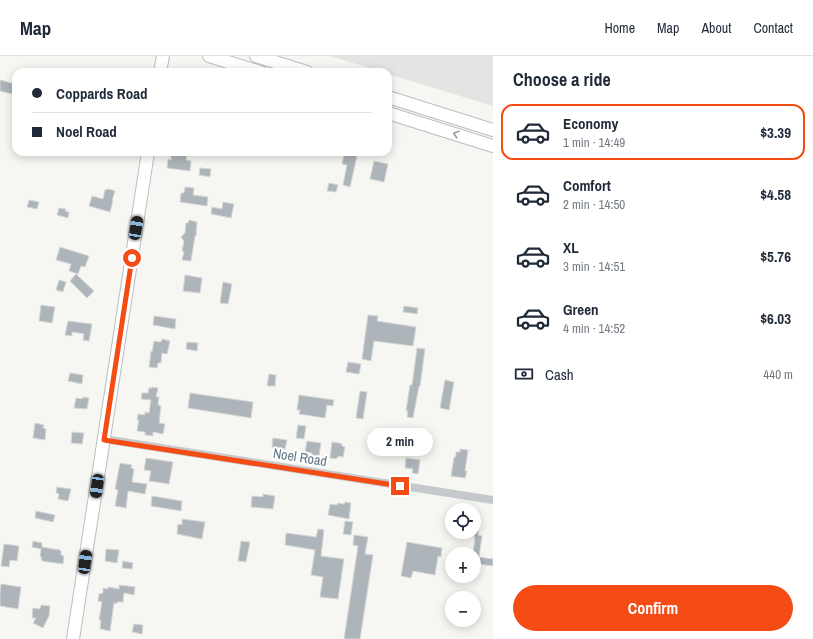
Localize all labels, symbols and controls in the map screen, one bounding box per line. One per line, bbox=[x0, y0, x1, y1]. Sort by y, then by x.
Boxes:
text: Map bbox=[20, 15, 51, 41]
text: Home bbox=[604, 19, 635, 37]
text: Map bbox=[657, 19, 679, 37]
text: About bbox=[701, 19, 731, 37]
text: Contact bbox=[753, 19, 793, 37]
text: Choose a ride bbox=[513, 67, 611, 92]
text: Coppards Road bbox=[56, 83, 148, 104]
text: Economy bbox=[563, 113, 618, 134]
icon: car bbox=[515, 114, 551, 150]
text: Noel Road bbox=[56, 121, 117, 142]
text: $3.39 bbox=[760, 122, 791, 143]
one-way arrow bbox=[453, 130, 460, 139]
text: 1 min · 14:49 bbox=[563, 134, 625, 151]
text: Comfort bbox=[563, 175, 611, 196]
icon: car bbox=[515, 176, 551, 212]
text: $4.58 bbox=[760, 184, 791, 205]
text: 2 min · 14:50 bbox=[563, 196, 625, 213]
car bbox=[128, 215, 144, 241]
text: XL bbox=[563, 237, 579, 258]
icon: car bbox=[515, 238, 551, 274]
text: $5.76 bbox=[760, 246, 791, 267]
route start bbox=[123, 249, 141, 267]
text: 3 min · 14:51 bbox=[563, 258, 625, 275]
text: Green bbox=[563, 299, 599, 320]
icon: car bbox=[515, 300, 551, 336]
text: $6.03 bbox=[760, 308, 791, 329]
text: 4 min · 14:52 bbox=[563, 320, 625, 337]
icon: cash bbox=[513, 363, 535, 385]
text: Cash bbox=[545, 364, 574, 385]
text: 440 m bbox=[763, 366, 793, 383]
callout: 2 min bbox=[367, 428, 433, 456]
text: 2 min bbox=[386, 433, 414, 450]
street label: Noel Road bbox=[272, 444, 328, 470]
car bbox=[89, 473, 105, 499]
route end bbox=[391, 477, 409, 495]
map controls bbox=[445, 503, 481, 627]
button: locate bbox=[445, 503, 481, 539]
button: + bbox=[445, 547, 481, 583]
car bbox=[77, 549, 93, 575]
button: Confirm bbox=[513, 585, 793, 631]
button: − bbox=[445, 591, 481, 627]

